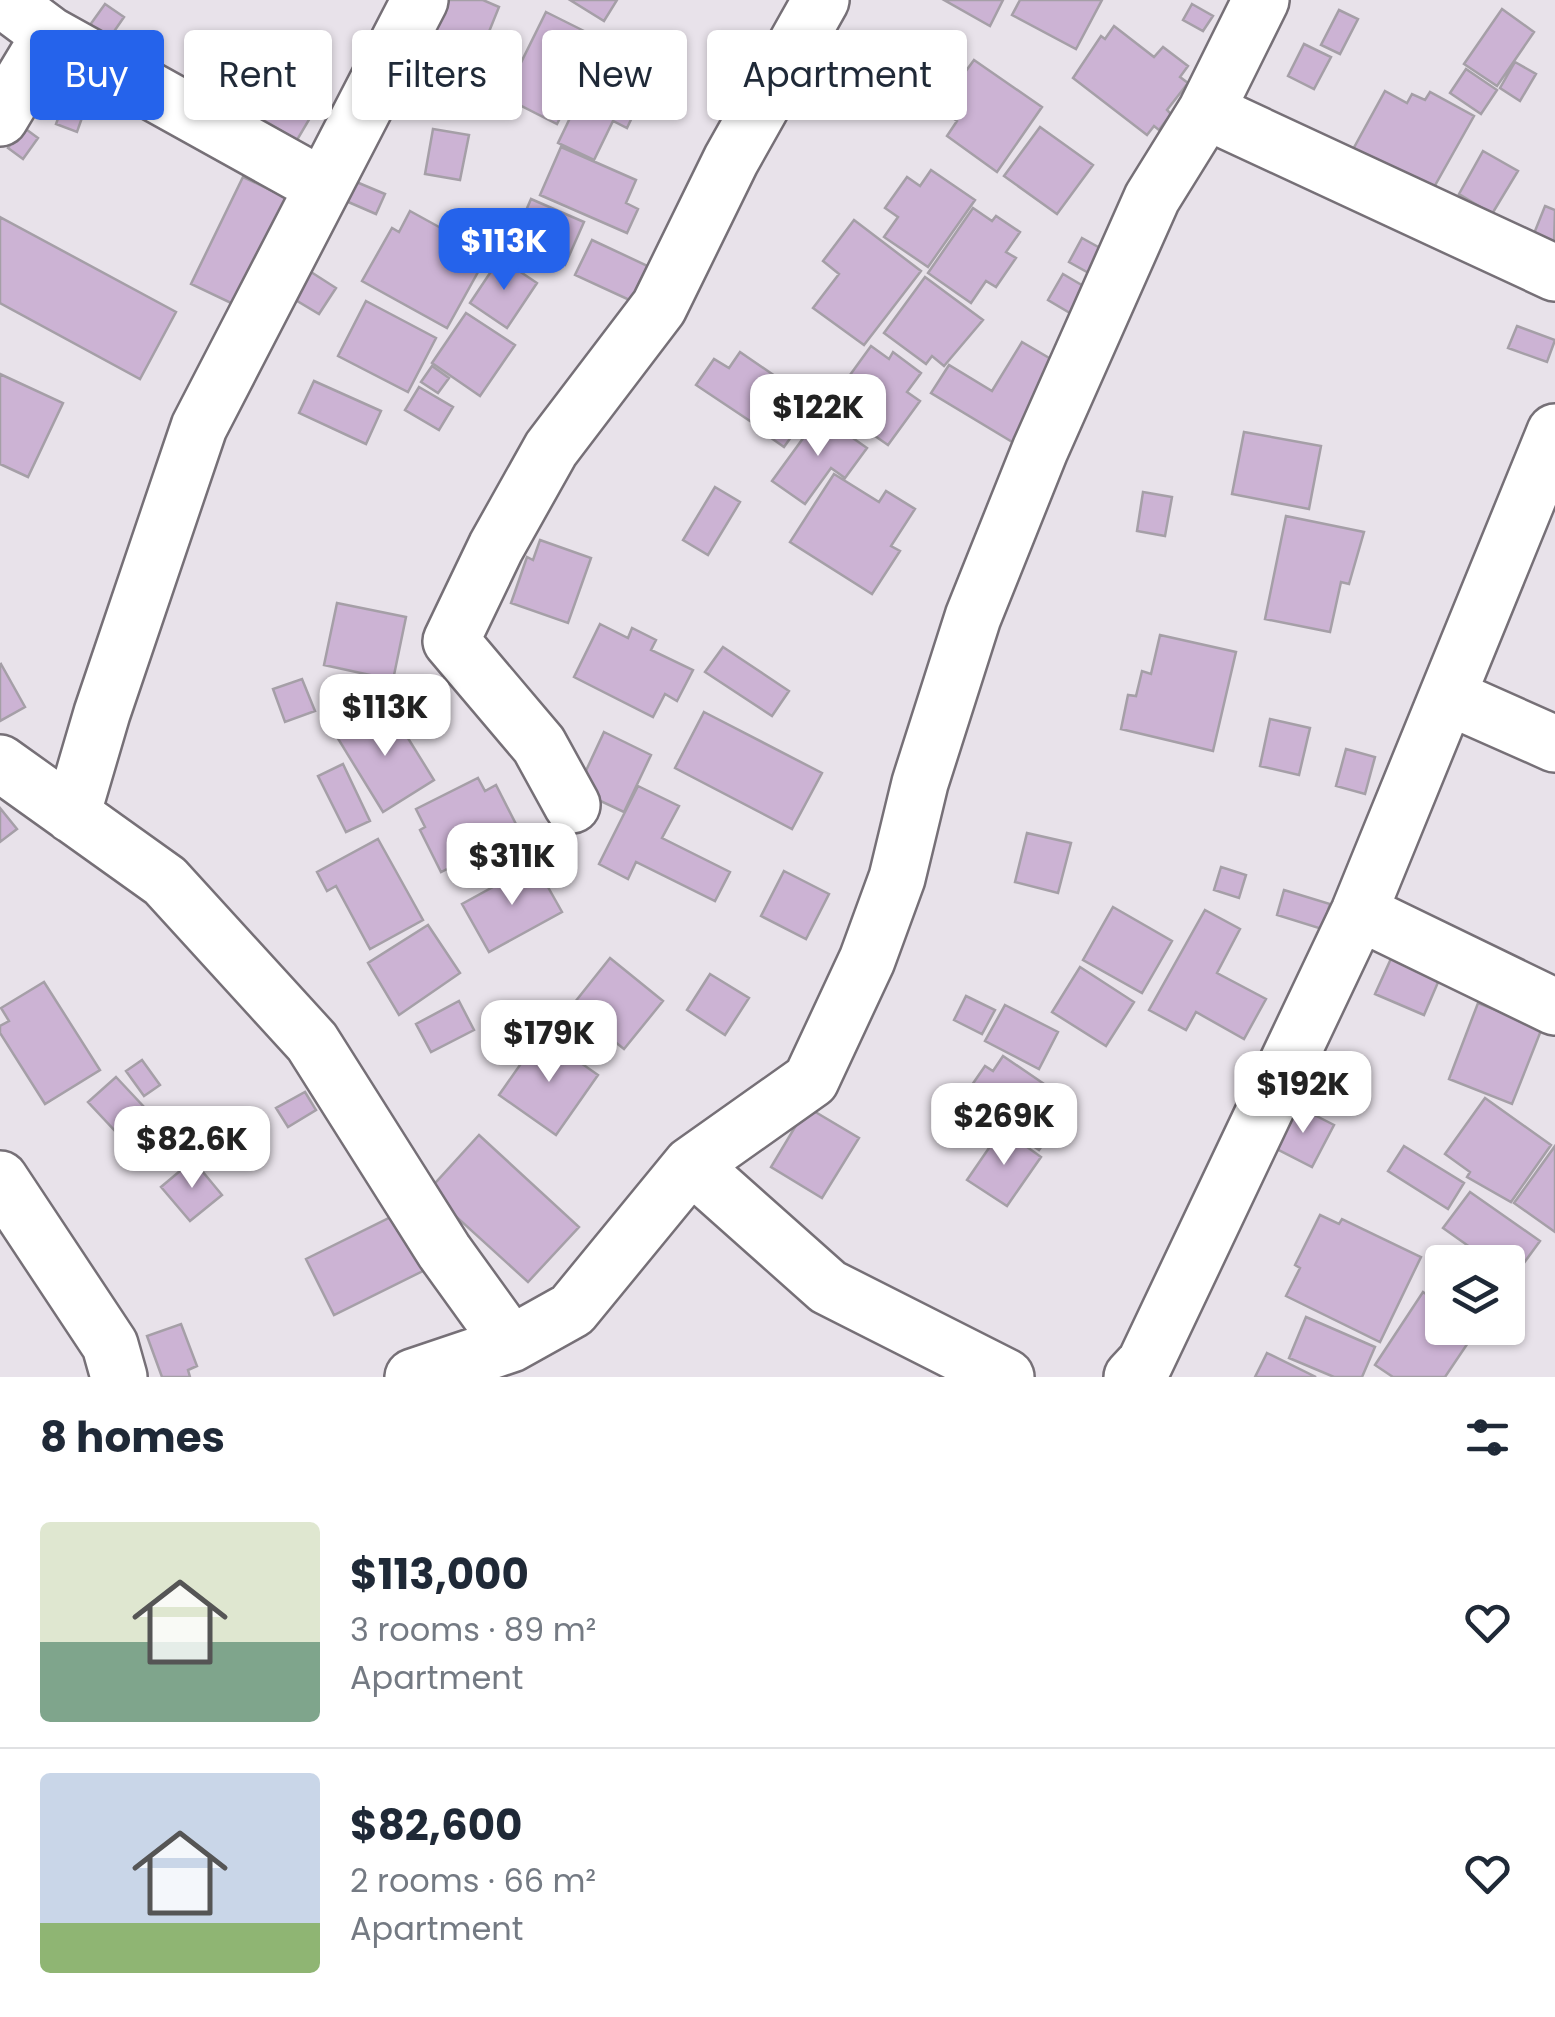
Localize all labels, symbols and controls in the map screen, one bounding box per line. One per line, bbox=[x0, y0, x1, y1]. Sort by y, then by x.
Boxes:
chip: Buy bbox=[30, 30, 164, 120]
chip: Rent bbox=[184, 30, 332, 120]
chip: Filters bbox=[352, 30, 522, 120]
chip: New bbox=[542, 30, 687, 120]
chip: Apartment bbox=[707, 30, 967, 120]
pin: $113K bbox=[434, 208, 574, 293]
text: $113K bbox=[461, 218, 547, 263]
pin: $122K bbox=[748, 374, 888, 459]
text: $122K bbox=[772, 384, 864, 429]
pin: $113K bbox=[315, 674, 455, 759]
text: $113K bbox=[342, 684, 428, 729]
pin: $311K bbox=[442, 823, 582, 908]
text: $311K bbox=[469, 833, 555, 878]
pin: $179K bbox=[479, 1000, 619, 1085]
text: $179K bbox=[503, 1010, 595, 1055]
pin: $192K bbox=[1233, 1051, 1373, 1136]
text: $192K bbox=[1256, 1061, 1350, 1106]
pin: $269K bbox=[934, 1083, 1074, 1168]
text: $269K bbox=[953, 1093, 1055, 1138]
pin: $82.6K bbox=[111, 1106, 273, 1191]
text: $82.6K bbox=[136, 1116, 248, 1161]
map controls bbox=[1425, 1245, 1525, 1345]
button: layers bbox=[1425, 1245, 1525, 1345]
text: 8 homes bbox=[40, 1408, 225, 1467]
icon: filters bbox=[1460, 1410, 1515, 1465]
text: $113,000 bbox=[350, 1545, 529, 1604]
icon: home bbox=[120, 1562, 240, 1682]
icon: heart bbox=[1460, 1595, 1515, 1650]
text: 3 rooms · 89 m² bbox=[350, 1607, 596, 1652]
text: Apartment bbox=[350, 1655, 523, 1700]
text: $82,600 bbox=[350, 1796, 522, 1855]
icon: home bbox=[120, 1813, 240, 1933]
icon: heart bbox=[1460, 1846, 1515, 1901]
text: 2 rooms · 66 m² bbox=[350, 1858, 596, 1903]
text: Apartment bbox=[350, 1906, 523, 1951]

